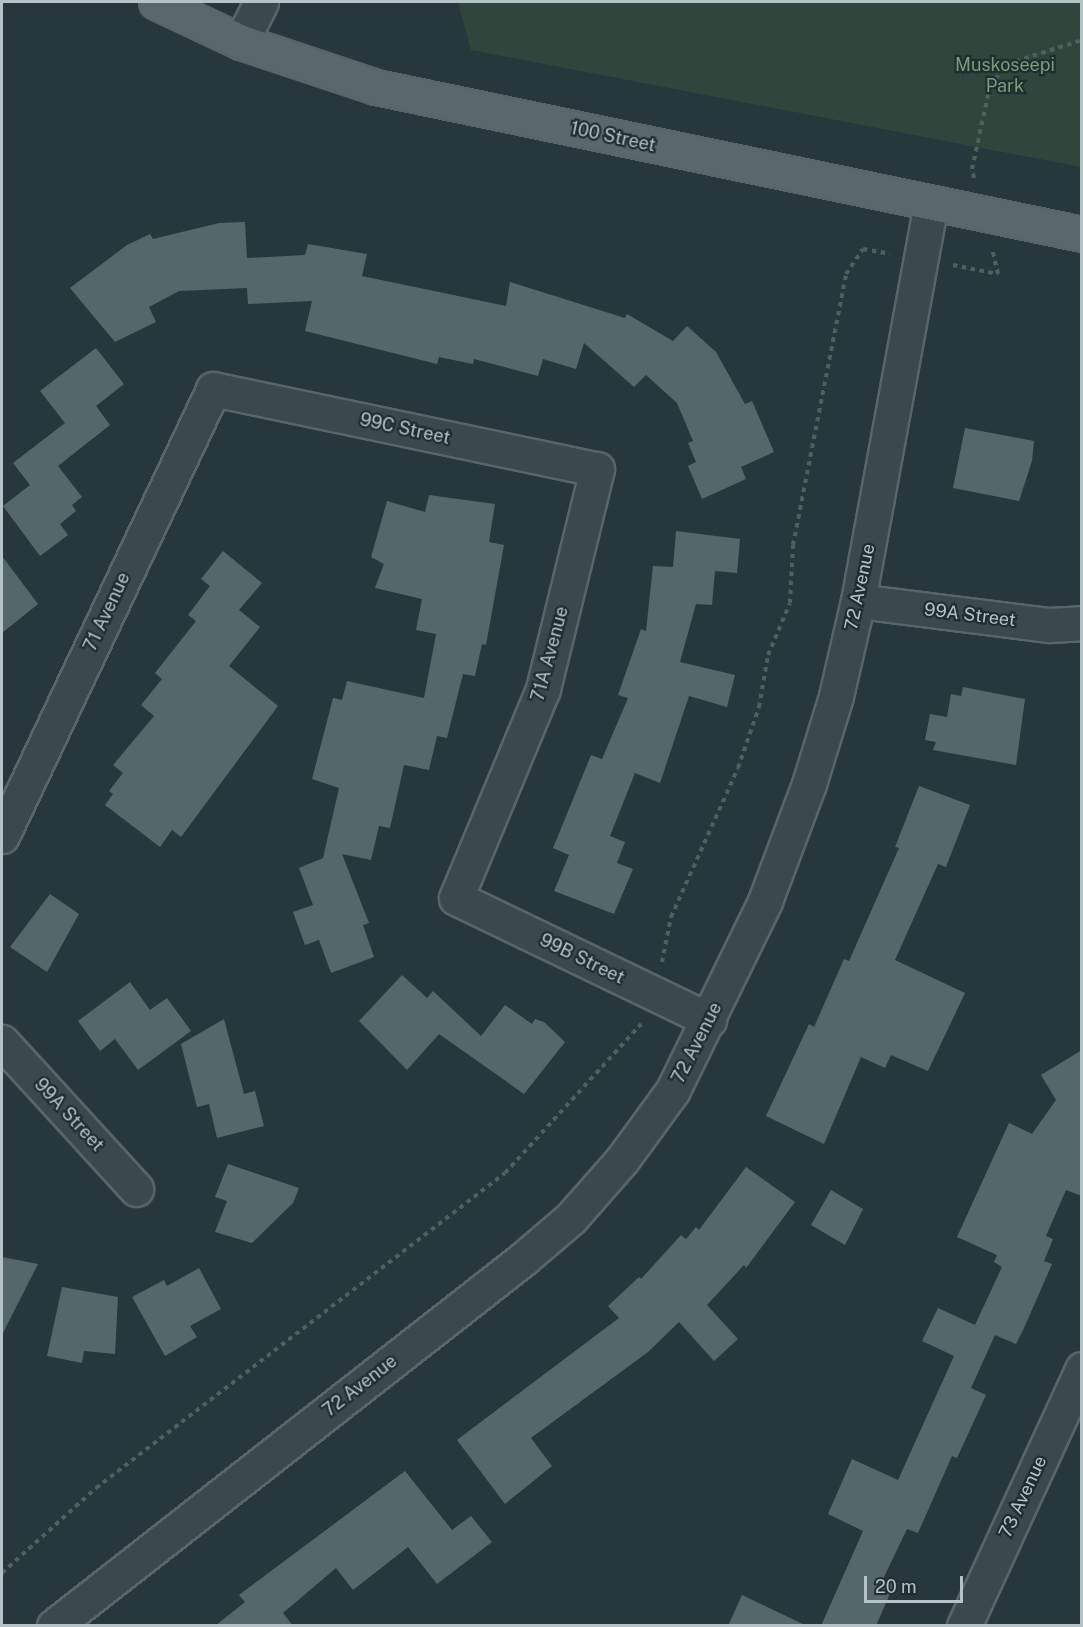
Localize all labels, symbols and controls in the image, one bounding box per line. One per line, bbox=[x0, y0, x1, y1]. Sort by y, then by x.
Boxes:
park label: Muskoseepi Park bbox=[955, 55, 1055, 98]
street label: 100 Street bbox=[569, 117, 657, 157]
street label: 99C Street bbox=[358, 409, 452, 449]
street label: 72 Avenue bbox=[840, 542, 880, 632]
street label: 71 Avenue bbox=[79, 569, 135, 655]
street label: 99A Street bbox=[923, 599, 1017, 631]
street label: 71A Avenue bbox=[527, 604, 573, 704]
street label: 99B Street bbox=[536, 929, 628, 989]
street label: 72 Avenue bbox=[667, 999, 727, 1087]
street label: 99A Street bbox=[30, 1074, 108, 1156]
street label: 72 Avenue bbox=[319, 1350, 401, 1422]
street label: 73 Avenue bbox=[995, 1453, 1051, 1541]
scale bar bbox=[867, 1564, 966, 1602]
text: 20 m bbox=[875, 1576, 917, 1597]

